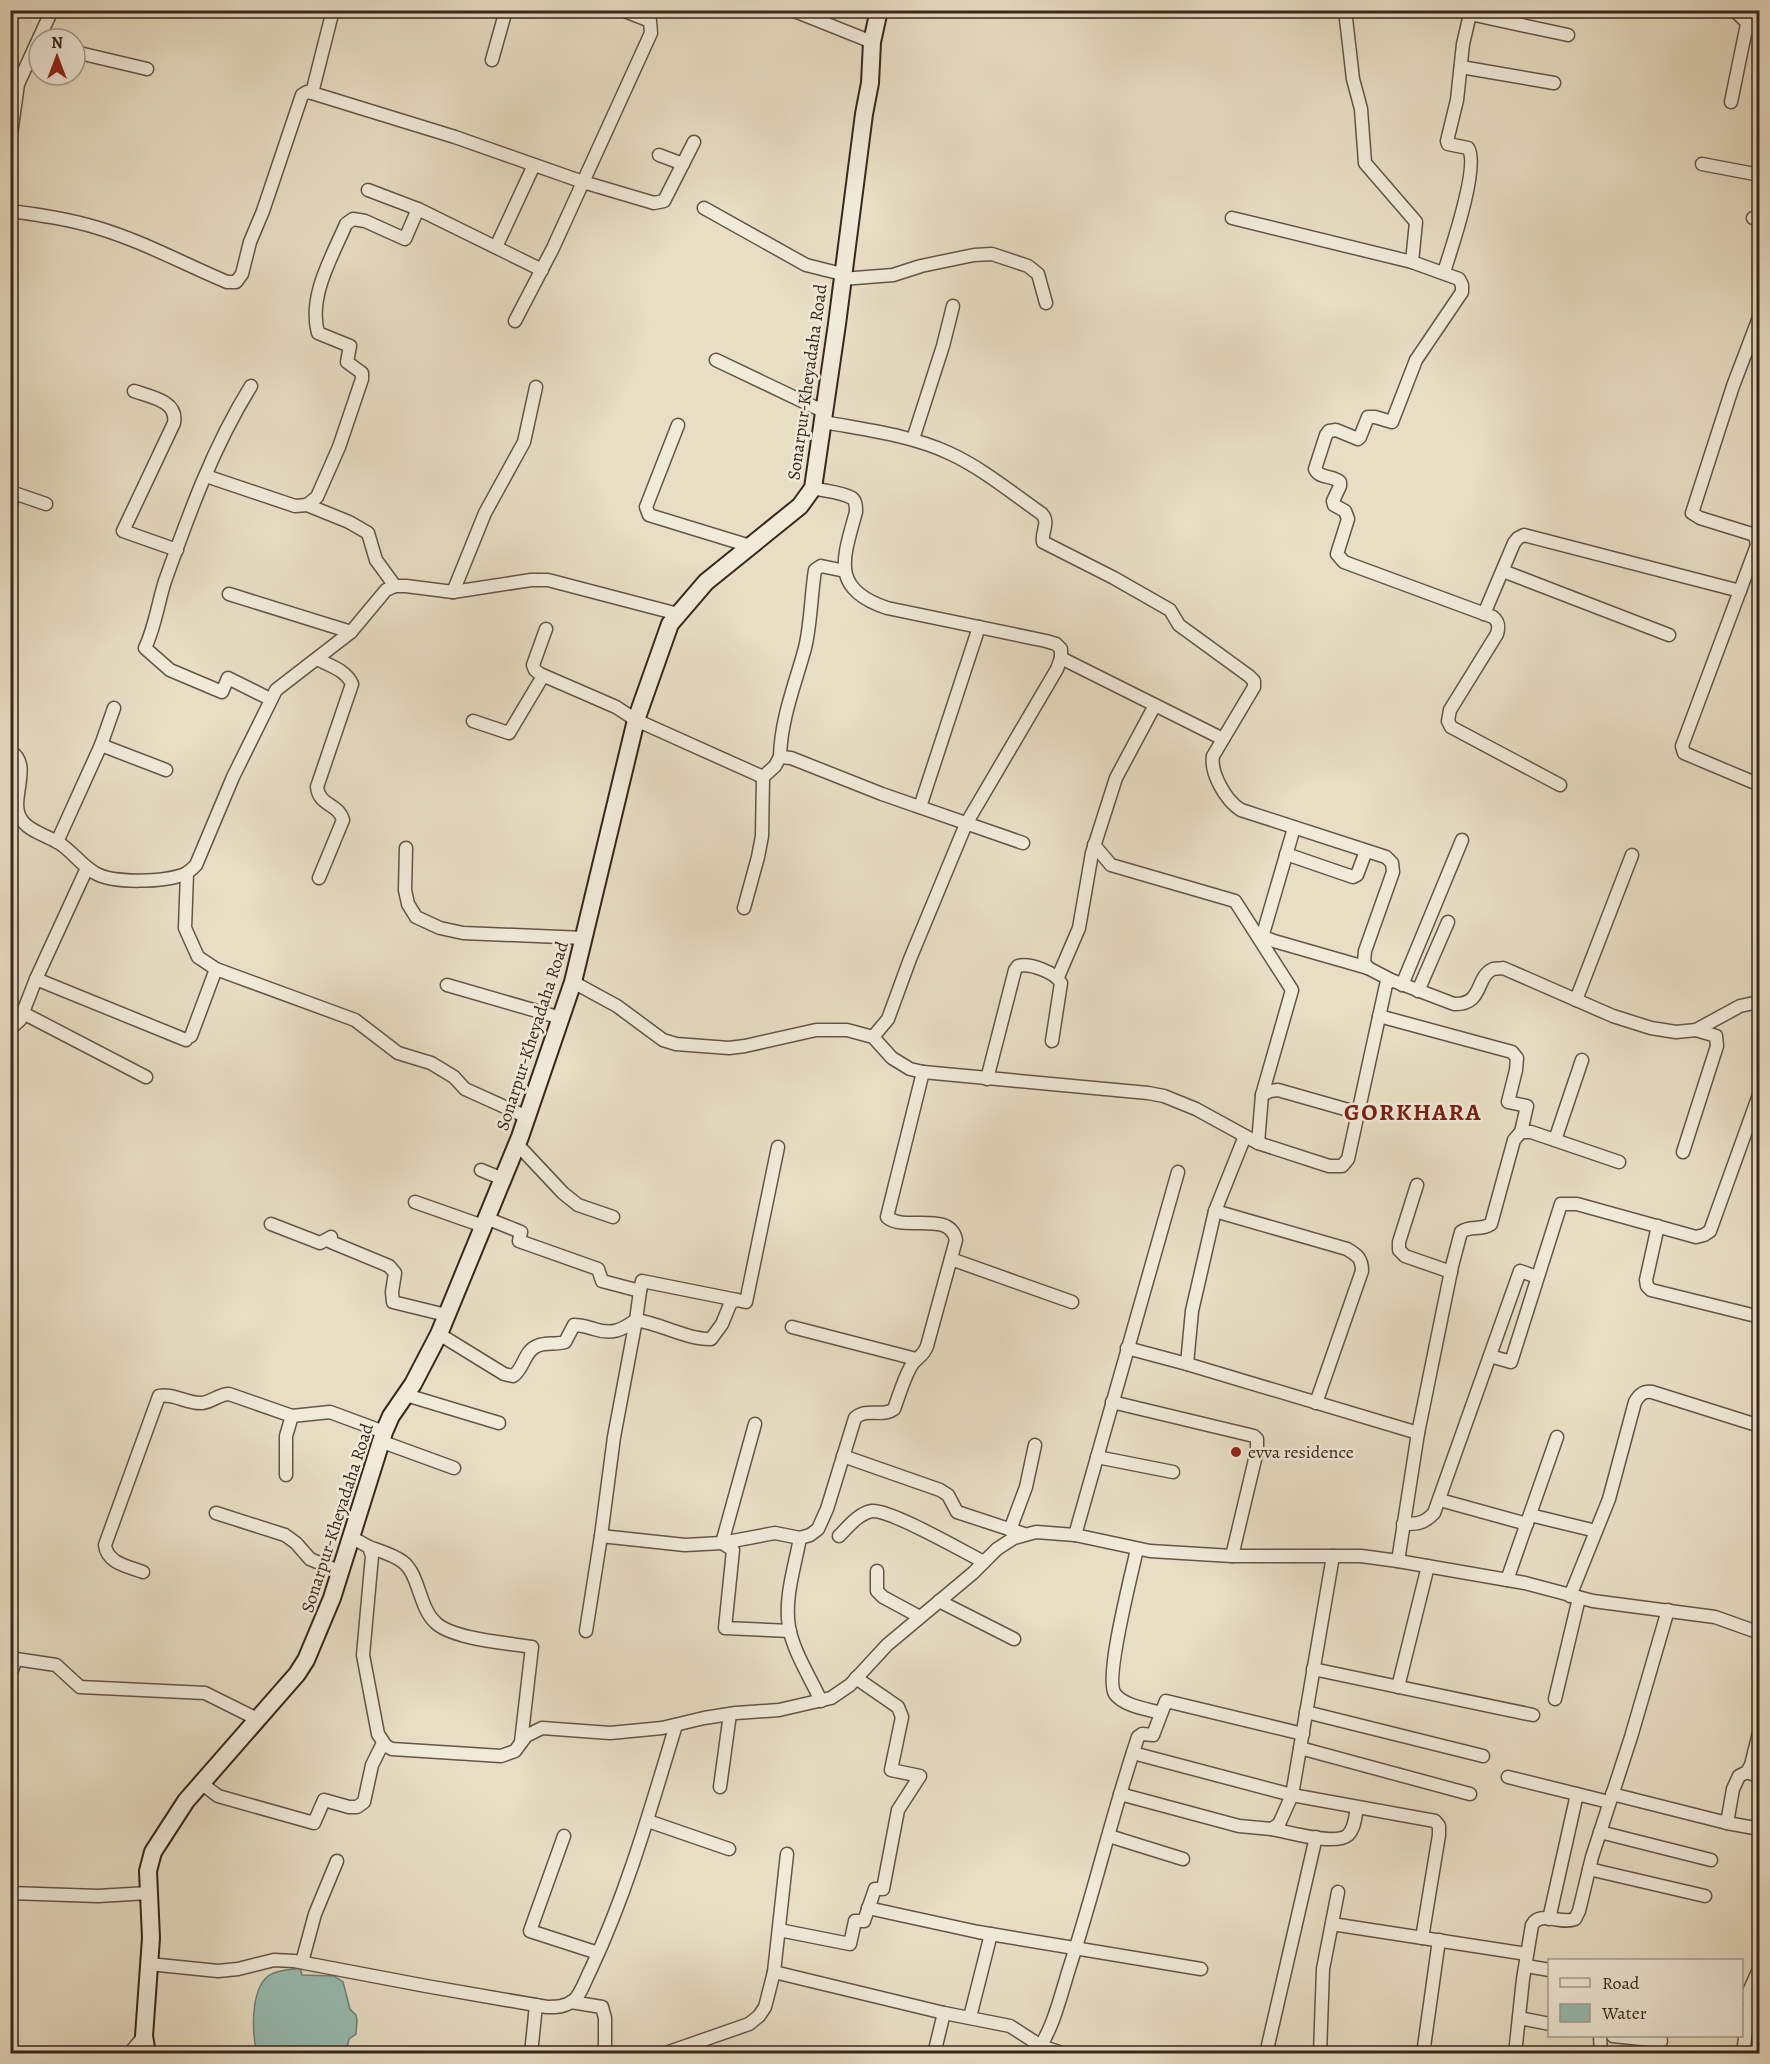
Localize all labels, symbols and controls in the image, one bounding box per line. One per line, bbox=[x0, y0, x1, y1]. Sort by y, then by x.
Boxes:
north arrow bbox=[27, 27, 87, 87]
text: N bbox=[51, 32, 63, 54]
street label: Sonarpur-Kheyadaha Road bbox=[781, 282, 833, 481]
street label: Sonarpur-Kheyadaha Road bbox=[490, 938, 574, 1134]
district label: GORKHARA bbox=[1344, 1096, 1482, 1128]
street label: Sonarpur-Kheyadaha Road bbox=[295, 1420, 379, 1616]
place label: evva residence bbox=[1248, 1440, 1354, 1464]
marker: evva residence bbox=[1229, 1445, 1243, 1459]
legend bbox=[1548, 1959, 1743, 2037]
text: Road bbox=[1602, 1971, 1640, 1995]
text: Water bbox=[1601, 2001, 1647, 2025]

